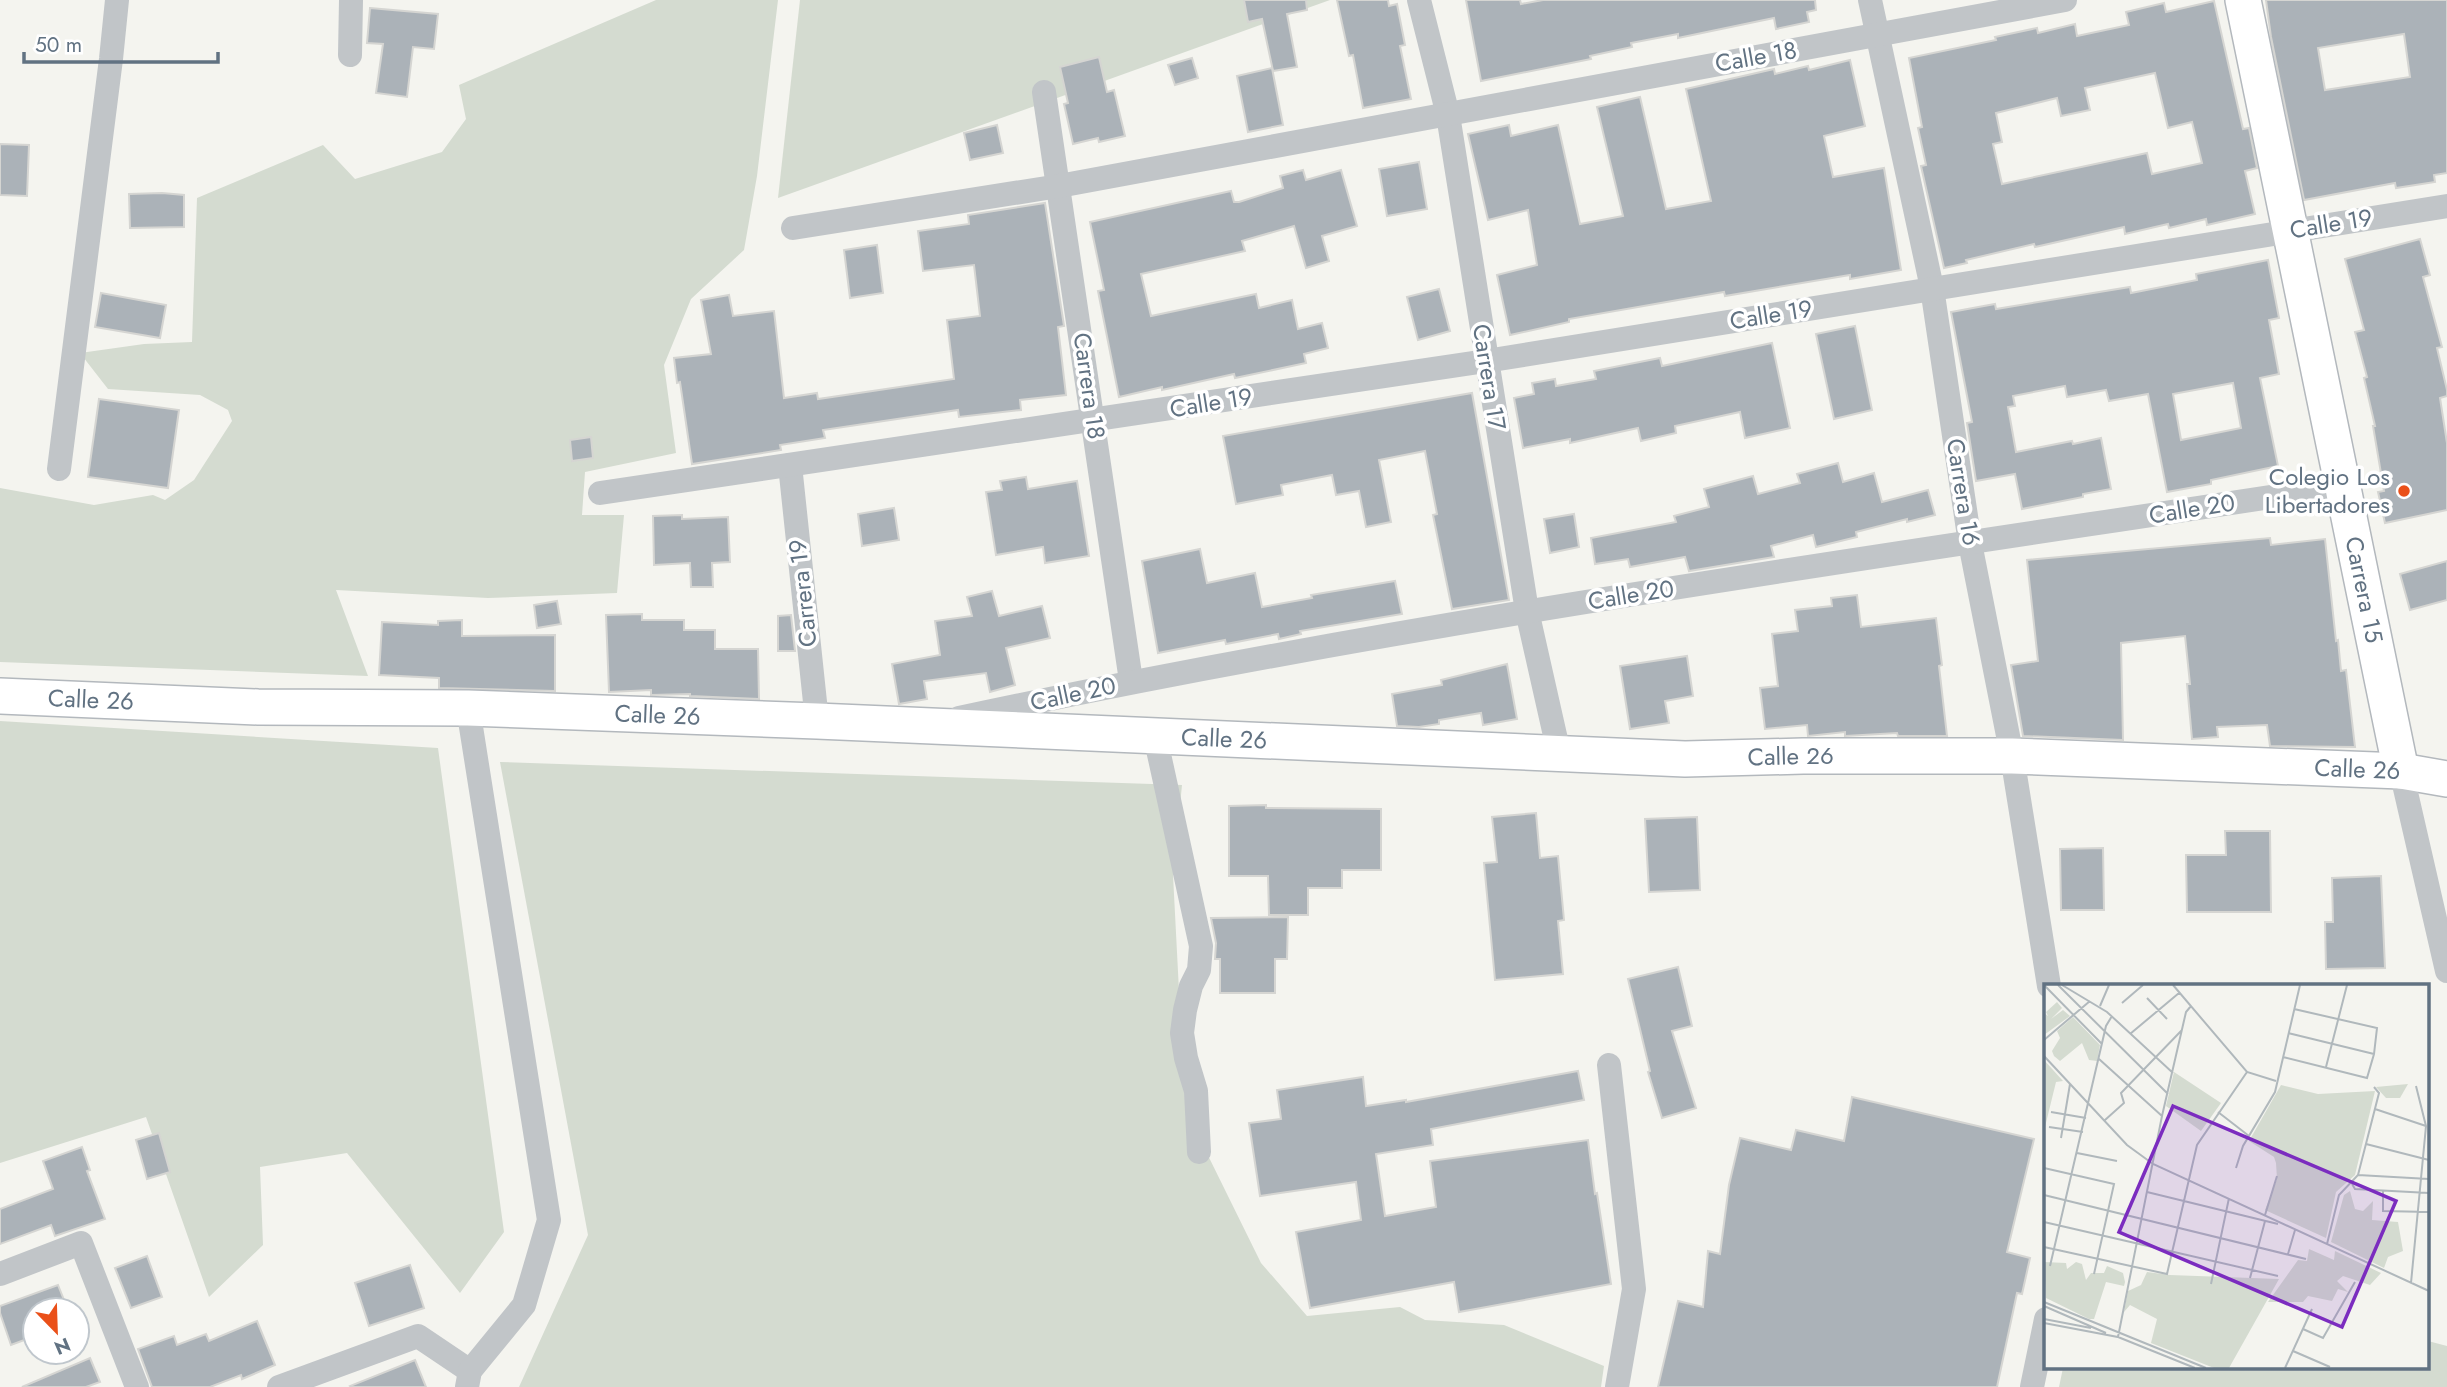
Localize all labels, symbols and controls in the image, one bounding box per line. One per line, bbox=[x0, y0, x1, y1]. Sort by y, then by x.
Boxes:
scale bar bbox=[24, 21, 219, 65]
text: 50 m bbox=[35, 30, 82, 60]
street label: Calle 18 bbox=[1712, 32, 1800, 81]
street label: Calle 19 bbox=[2287, 200, 2375, 247]
street label: Calle 19 bbox=[1727, 291, 1815, 338]
street label: Carrera 17 bbox=[1464, 321, 1515, 433]
street label: Carrera 18 bbox=[1065, 330, 1114, 442]
street label: Calle 19 bbox=[1167, 379, 1255, 426]
street label: Carrera 16 bbox=[1938, 436, 1989, 548]
place label: Colegio Los Libertadores bbox=[2265, 459, 2390, 522]
marker: Colegio Los Libertadores bbox=[2396, 483, 2412, 499]
street label: Calle 20 bbox=[2146, 484, 2237, 533]
street label: Carrera 15 bbox=[2336, 533, 2392, 646]
street label: Carrera 19 bbox=[779, 537, 826, 649]
street label: Calle 20 bbox=[1585, 570, 1676, 619]
street label: Calle 20 bbox=[1027, 667, 1119, 720]
street label: Calle 26 bbox=[47, 680, 135, 719]
street label: Calle 26 bbox=[614, 695, 701, 734]
street label: Calle 26 bbox=[1180, 719, 1268, 758]
street label: Calle 26 bbox=[1747, 738, 1834, 774]
street label: Calle 26 bbox=[2314, 750, 2401, 788]
inset map bbox=[2044, 984, 2430, 1370]
north arrow bbox=[21, 1296, 91, 1366]
text: N bbox=[50, 1331, 75, 1362]

